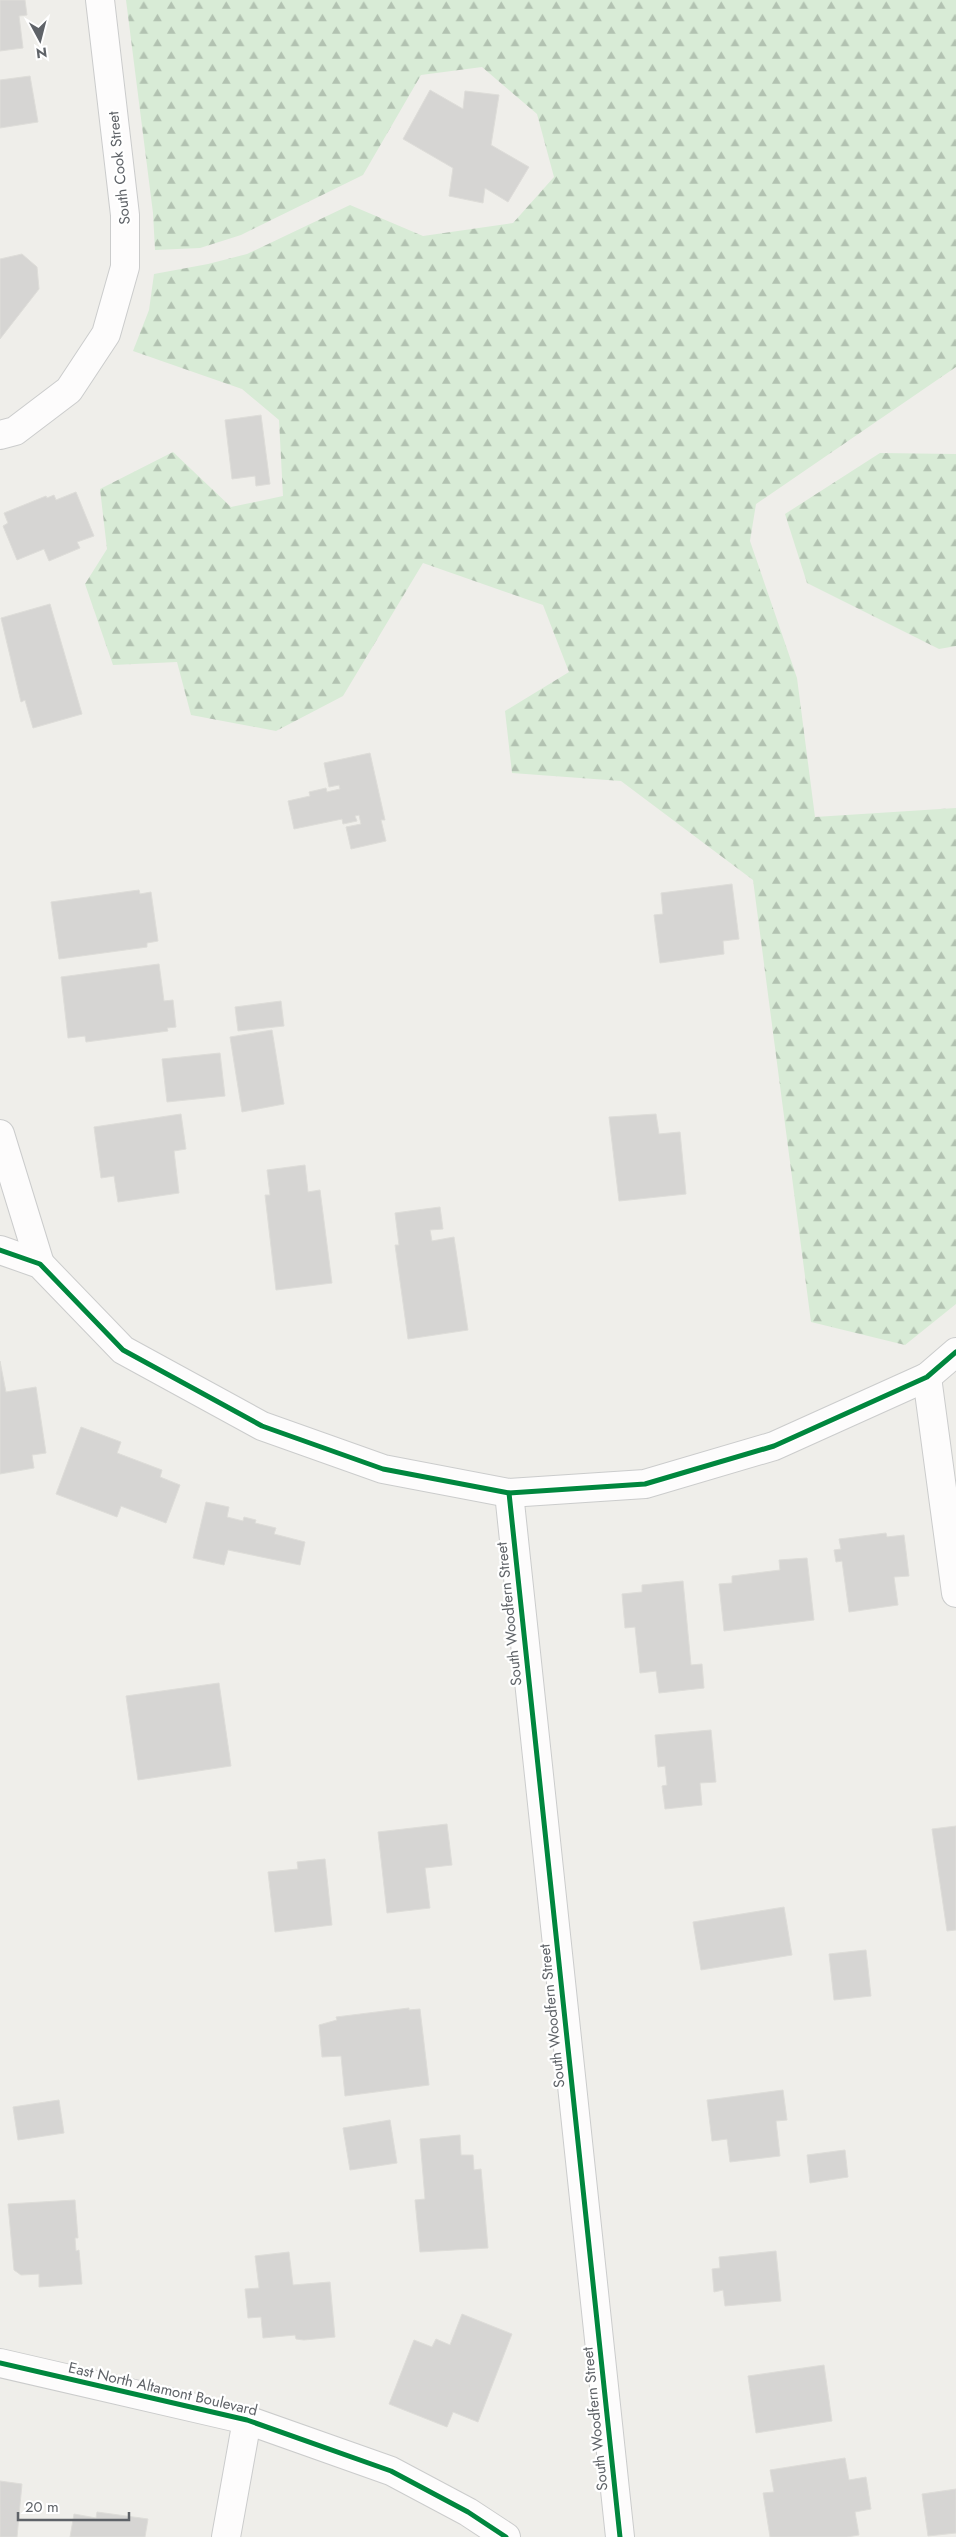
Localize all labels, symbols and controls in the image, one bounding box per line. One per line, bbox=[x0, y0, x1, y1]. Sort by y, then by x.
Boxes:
north arrow bbox=[15, 15, 65, 65]
text: N bbox=[35, 42, 48, 64]
street label: South Cook Street bbox=[102, 110, 136, 226]
street label: South Woodfern Street bbox=[490, 1541, 527, 1687]
street label: South Woodfern Street bbox=[533, 1943, 570, 2089]
street label: South Woodfern Street bbox=[576, 2346, 613, 2492]
street label: East North Altamont Boulevard bbox=[66, 2357, 260, 2421]
scale bar bbox=[18, 2490, 129, 2522]
text: 20 m bbox=[25, 2496, 59, 2518]

